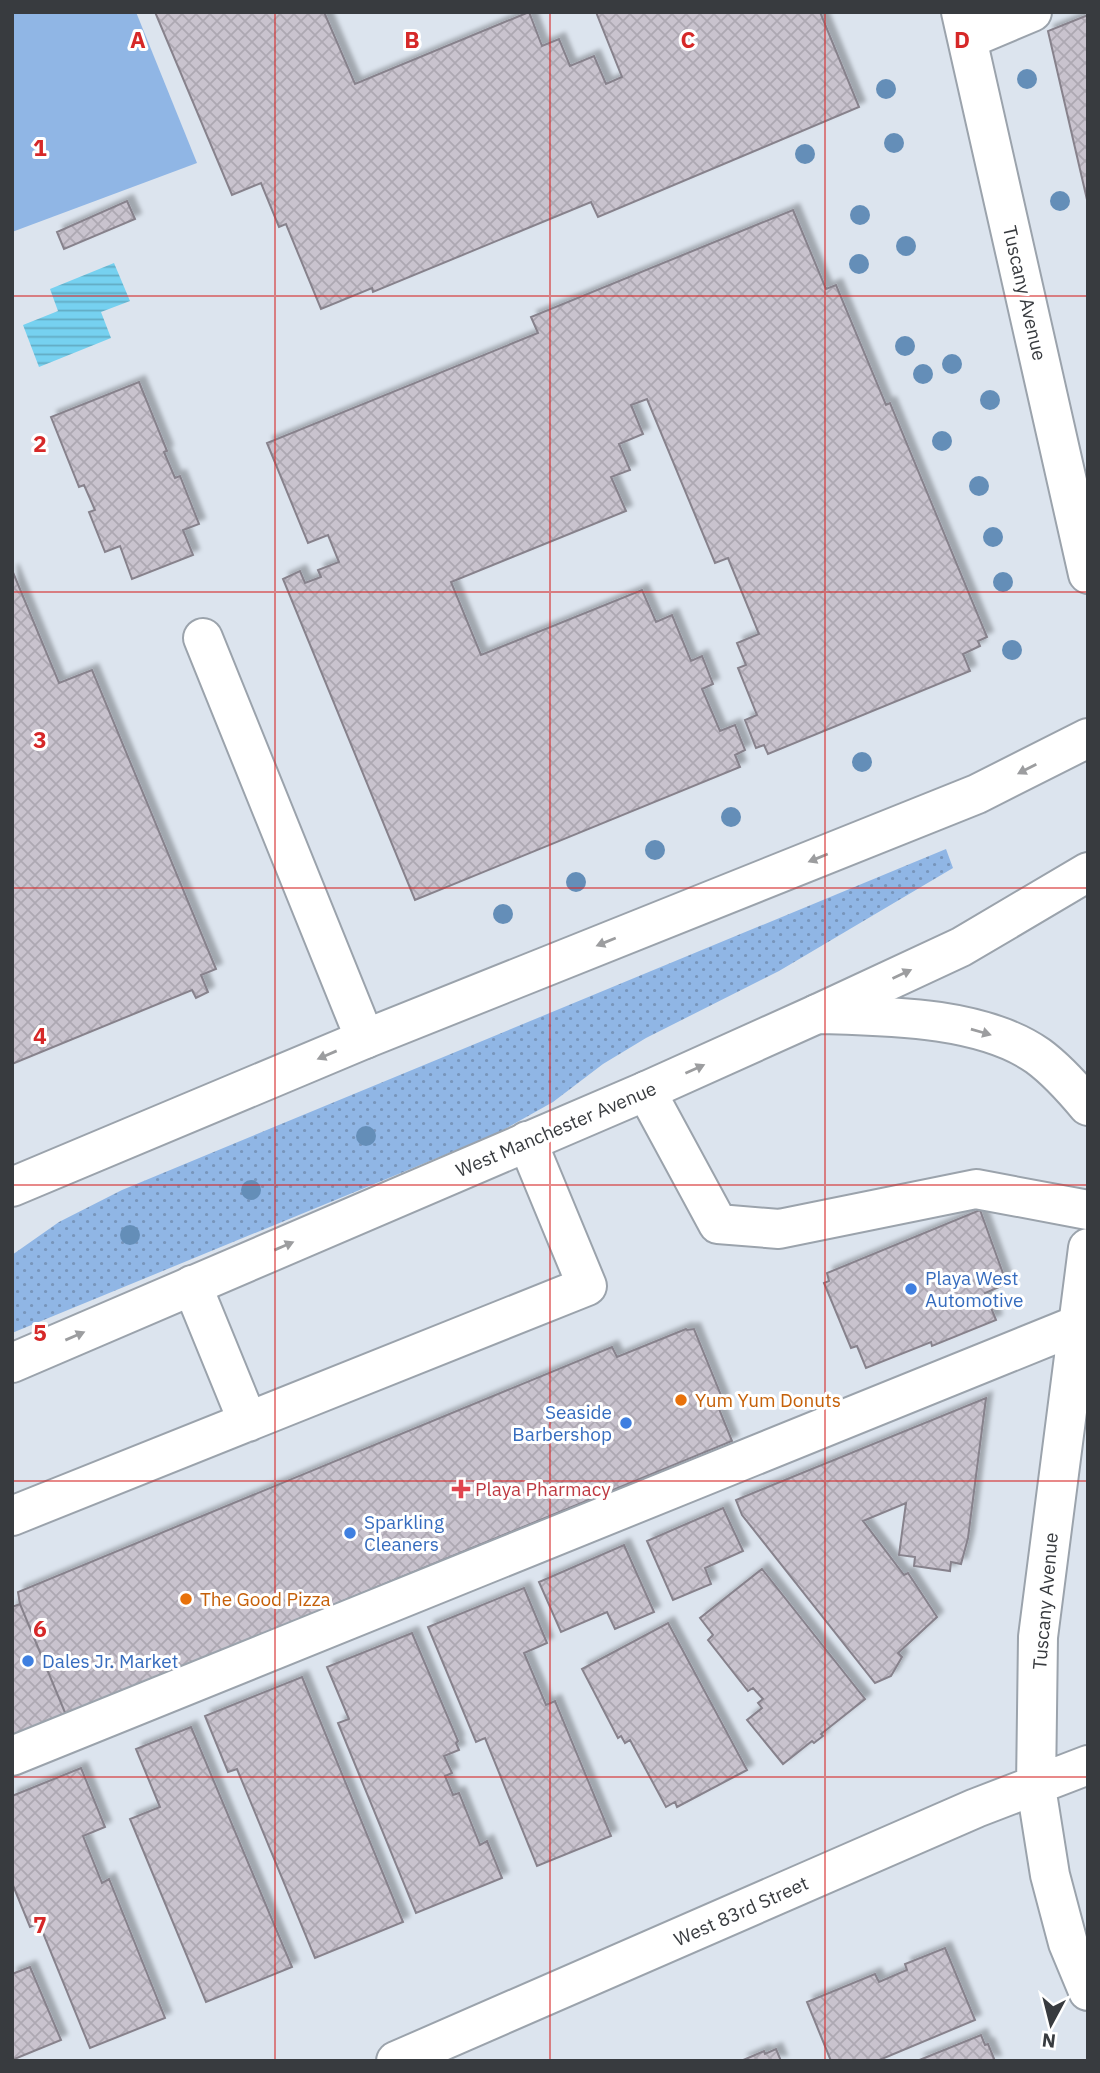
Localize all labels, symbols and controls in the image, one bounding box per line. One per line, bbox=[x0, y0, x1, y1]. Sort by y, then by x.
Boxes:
text: A bbox=[130, 24, 146, 54]
text: B bbox=[404, 24, 420, 54]
text: C bbox=[681, 24, 696, 54]
text: D bbox=[954, 24, 970, 54]
text: 1 bbox=[33, 132, 47, 162]
street label: Tuscany Avenue bbox=[998, 223, 1052, 363]
text: 2 bbox=[33, 428, 47, 458]
text: 3 bbox=[33, 724, 47, 754]
one-way arrow bbox=[1017, 763, 1037, 774]
one-way arrow bbox=[807, 852, 828, 863]
one-way arrow bbox=[596, 937, 617, 948]
one-way arrow bbox=[892, 968, 912, 980]
text: 4 bbox=[33, 1020, 47, 1050]
one-way arrow bbox=[971, 1028, 992, 1038]
one-way arrow bbox=[317, 1049, 337, 1061]
one-way arrow bbox=[685, 1063, 706, 1074]
street label: West Manchester Avenue bbox=[452, 1076, 660, 1182]
one-way arrow bbox=[274, 1240, 294, 1252]
place label: Playa West Automotive bbox=[925, 1266, 1023, 1312]
marker: Playa West Automotive bbox=[903, 1281, 919, 1297]
text: 5 bbox=[33, 1317, 47, 1347]
one-way arrow bbox=[65, 1330, 85, 1342]
place label: Yum Yum Donuts bbox=[695, 1388, 841, 1412]
marker: Yum Yum Donuts bbox=[673, 1392, 689, 1408]
place label: Seaside Barbershop bbox=[512, 1400, 612, 1446]
marker: Seaside Barbershop bbox=[618, 1415, 634, 1431]
place label: Playa Pharmacy bbox=[475, 1477, 611, 1501]
marker: Playa Pharmacy bbox=[453, 1481, 469, 1497]
place label: Sparkling Cleaners bbox=[364, 1510, 444, 1556]
marker: Sparkling Cleaners bbox=[342, 1525, 358, 1541]
street label: Tuscany Avenue bbox=[1027, 1531, 1063, 1671]
place label: The Good Pizza bbox=[200, 1587, 331, 1611]
marker: The Good Pizza bbox=[178, 1591, 194, 1607]
text: 6 bbox=[33, 1613, 47, 1643]
place label: Dales Jr. Market bbox=[42, 1649, 178, 1673]
marker: Dales Jr. Market bbox=[20, 1653, 36, 1669]
street label: West 83rd Street bbox=[670, 1871, 812, 1951]
text: 7 bbox=[33, 1909, 47, 1939]
north arrow bbox=[1016, 1989, 1086, 2059]
text: N bbox=[1041, 2028, 1057, 2054]

